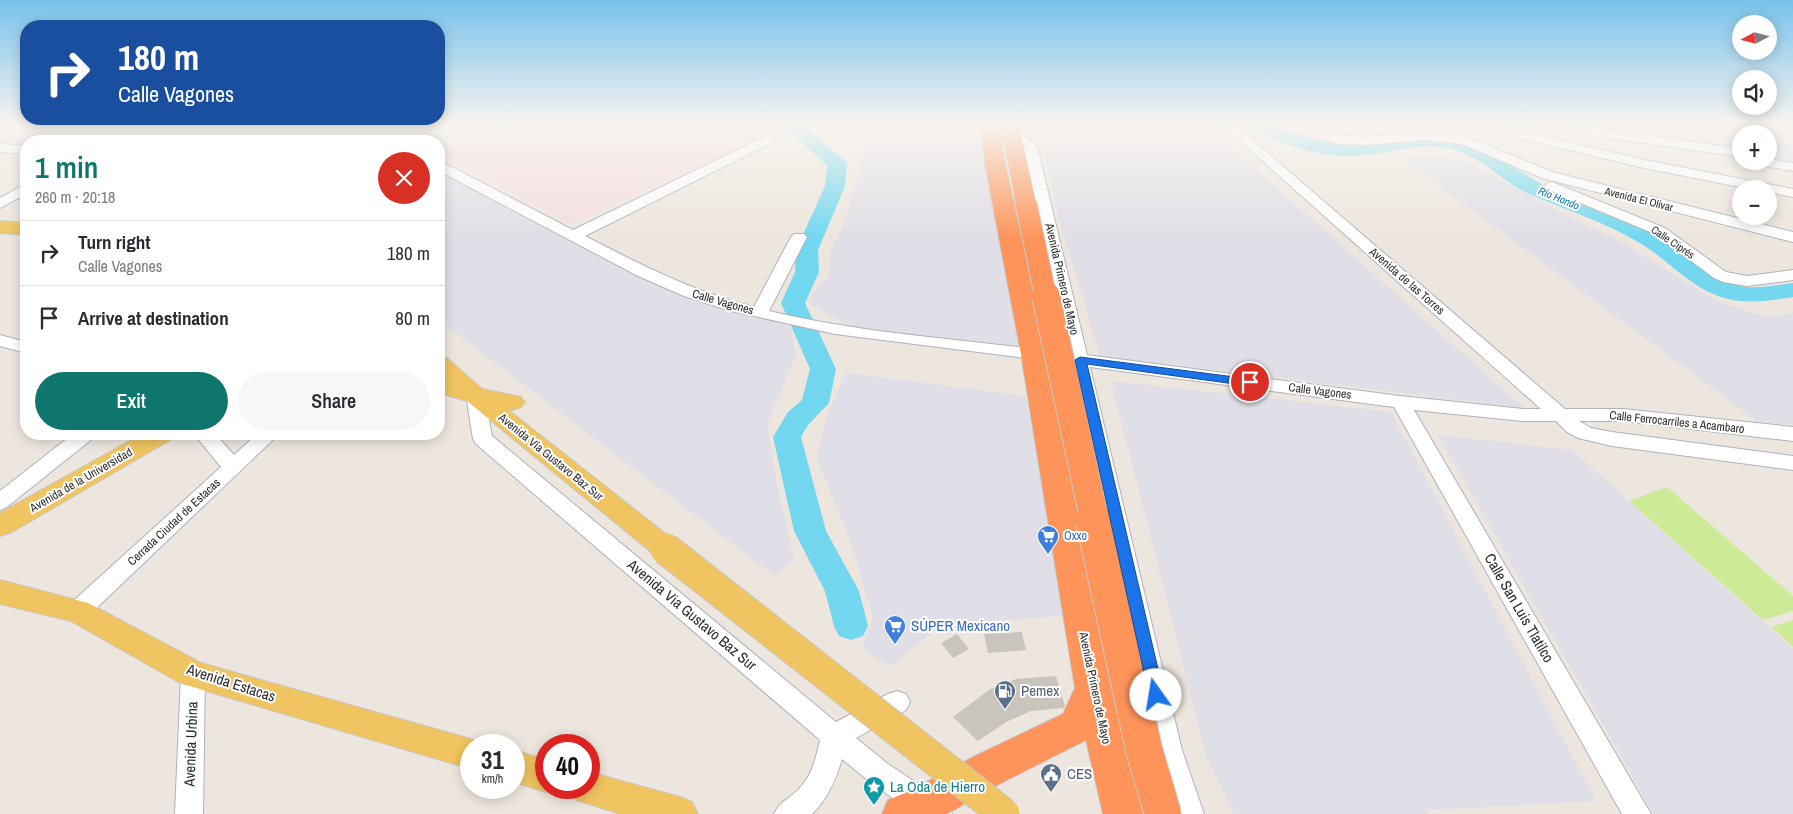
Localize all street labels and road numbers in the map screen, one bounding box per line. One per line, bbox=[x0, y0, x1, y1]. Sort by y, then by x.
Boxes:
street label: Avenida El Olivar bbox=[1602, 183, 1675, 214]
street label: Avenida Primero de Mayo bbox=[1041, 221, 1083, 336]
street label: Calle Ciprés bbox=[1649, 222, 1698, 262]
street label: Avenida de las Torres bbox=[1365, 243, 1448, 318]
street label: Calle Vagones bbox=[690, 286, 756, 318]
street label: Calle Vagones bbox=[1288, 379, 1352, 403]
street label: Calle Ferrocarriles a Acambaro bbox=[1609, 407, 1745, 437]
street label: Avenida Vía Gustavo Baz Sur bbox=[495, 409, 607, 505]
street label: Avenida de la Universidad bbox=[26, 444, 135, 516]
street label: Cerrada Ciudad de Estacas bbox=[124, 475, 224, 569]
street label: Calle San Luis Tlatilco bbox=[1480, 549, 1559, 666]
street label: Avenida Via Gustavo Baz Sur bbox=[622, 554, 762, 675]
street label: Avenida Primero de Mayo bbox=[1075, 630, 1115, 745]
street label: Avenida Estacas bbox=[183, 658, 278, 707]
street label: Avenida Urbina bbox=[178, 701, 202, 788]

